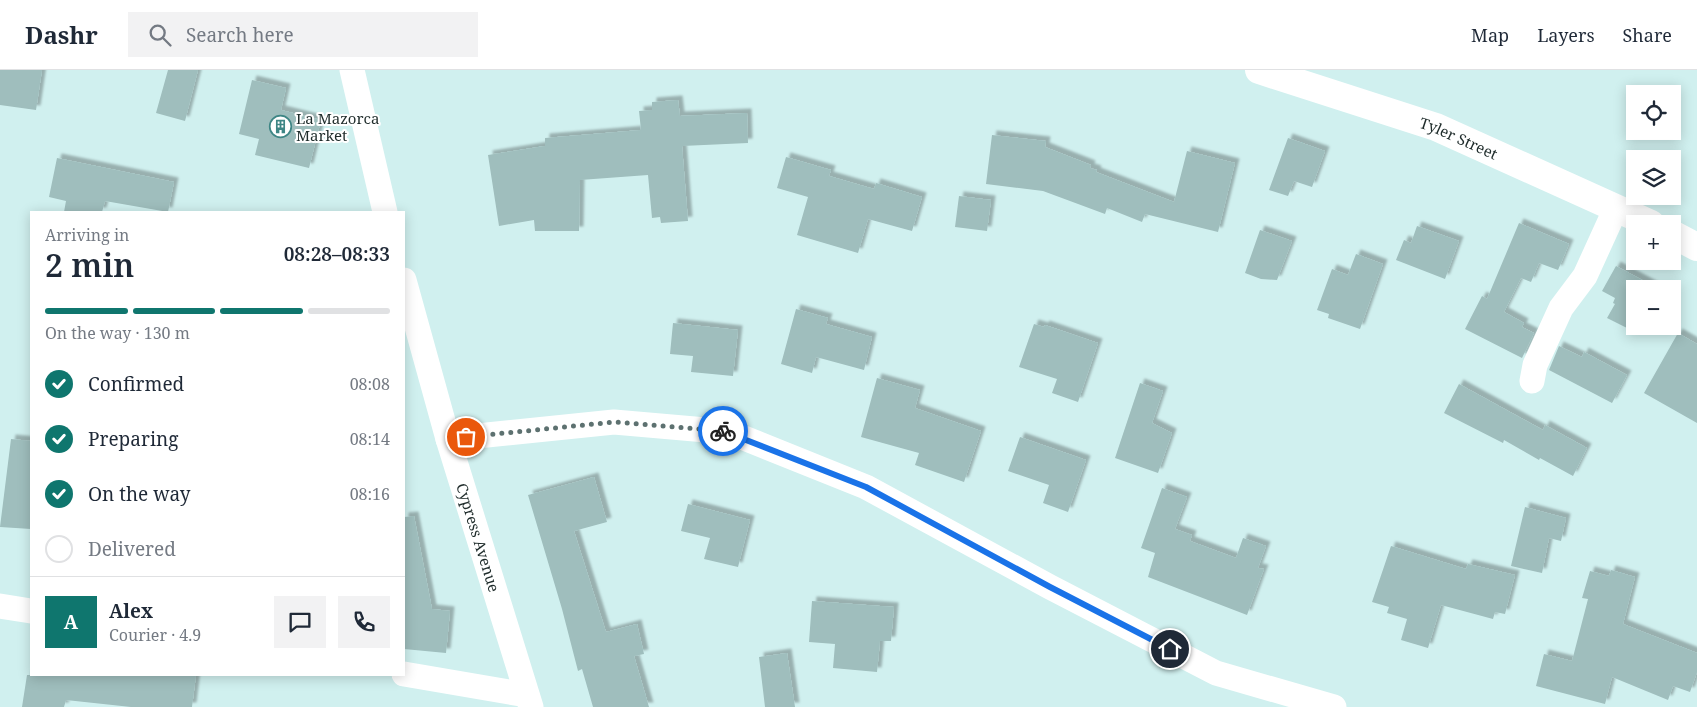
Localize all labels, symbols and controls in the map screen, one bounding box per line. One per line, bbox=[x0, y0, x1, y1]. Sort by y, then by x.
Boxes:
search box bbox=[128, 12, 478, 57]
text: Dashr bbox=[25, 18, 98, 51]
icon: search bbox=[146, 21, 174, 49]
text: Search here bbox=[186, 22, 294, 48]
text: Map bbox=[1471, 23, 1509, 47]
text: Layers bbox=[1537, 23, 1595, 47]
text: Share bbox=[1623, 23, 1672, 47]
map controls bbox=[1626, 85, 1681, 335]
button: locate bbox=[1626, 85, 1681, 140]
place label: La Mazorca Market bbox=[296, 108, 379, 145]
street label: Tyler Street bbox=[1417, 112, 1501, 164]
building icon: La Mazorca Market bbox=[268, 115, 292, 139]
button: layers bbox=[1626, 150, 1681, 205]
button: + bbox=[1626, 215, 1681, 270]
text: Arriving in bbox=[45, 224, 129, 246]
text: 08:28–08:33 bbox=[284, 241, 390, 267]
text: 2 min bbox=[45, 243, 134, 286]
button: − bbox=[1626, 280, 1681, 335]
text: On the way · 130 m bbox=[45, 322, 190, 344]
icon: check bbox=[45, 370, 73, 398]
text: Confirmed bbox=[88, 371, 184, 397]
text: 08:08 bbox=[350, 373, 390, 395]
courier bbox=[698, 406, 748, 456]
pin bbox=[445, 416, 487, 458]
icon: bike bbox=[709, 417, 737, 445]
icon: bag bbox=[452, 423, 480, 451]
icon: check bbox=[45, 425, 73, 453]
text: Preparing bbox=[88, 426, 178, 452]
text: 08:14 bbox=[350, 428, 390, 450]
icon: check bbox=[45, 480, 73, 508]
street label: Cypress Avenue bbox=[452, 480, 505, 594]
text: On the way bbox=[88, 481, 191, 507]
text: 08:16 bbox=[350, 483, 390, 505]
text: Delivered bbox=[88, 536, 176, 562]
button: chat bbox=[274, 596, 326, 648]
button: phone bbox=[338, 596, 390, 648]
text: Alex bbox=[109, 598, 153, 624]
text: A bbox=[64, 609, 78, 635]
text: Courier · 4.9 bbox=[109, 624, 201, 646]
pin bbox=[1149, 628, 1191, 670]
icon: home bbox=[1156, 635, 1184, 663]

